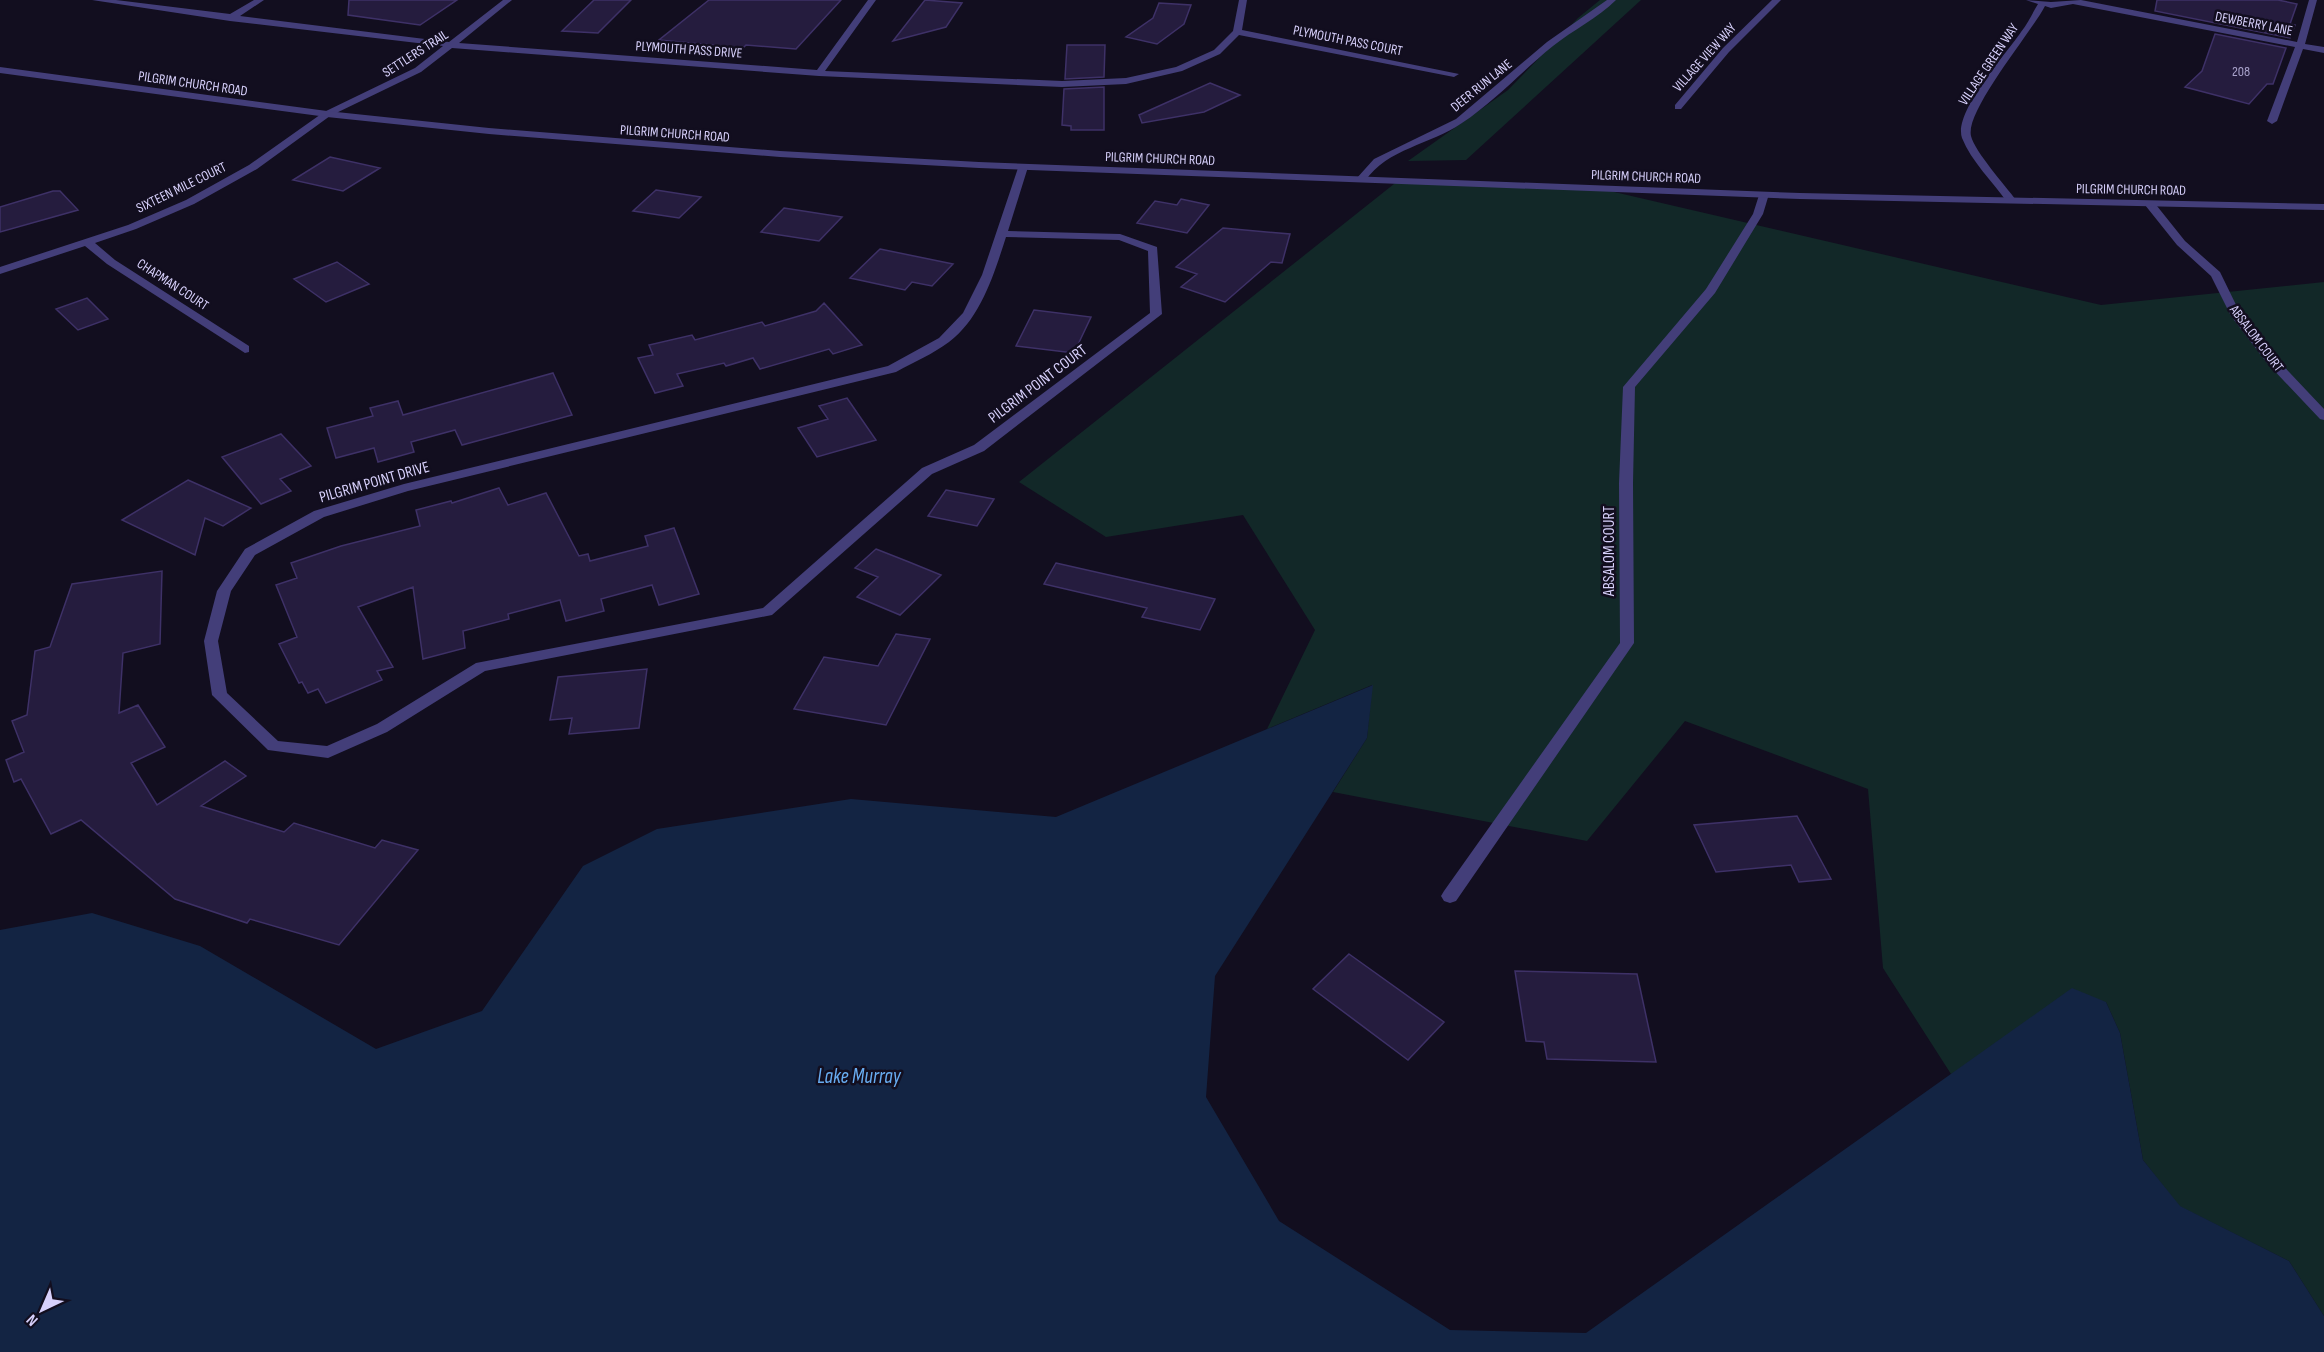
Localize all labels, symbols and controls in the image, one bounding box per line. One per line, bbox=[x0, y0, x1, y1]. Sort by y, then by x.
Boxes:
street label: DEWBERRY LANE bbox=[2214, 8, 2294, 39]
street label: VILLAGE VIEW WAY bbox=[1669, 19, 1740, 95]
street label: VILLAGE GREEN WAY bbox=[1955, 20, 2022, 108]
street label: PLYMOUTH PASS COURT bbox=[1292, 22, 1404, 60]
street label: SETTLERS TRAIL bbox=[379, 26, 451, 81]
street label: PLYMOUTH PASS DRIVE bbox=[635, 37, 743, 62]
street label: DEER RUN LANE bbox=[1447, 55, 1516, 115]
house number: 208 bbox=[2232, 63, 2250, 80]
street label: PILGRIM CHURCH ROAD bbox=[137, 67, 249, 100]
street label: PILGRIM CHURCH ROAD bbox=[620, 121, 731, 146]
street label: PILGRIM CHURCH ROAD bbox=[1105, 148, 1215, 169]
street label: SIXTEEN MILE COURT bbox=[133, 158, 229, 217]
street label: PILGRIM CHURCH ROAD bbox=[1591, 166, 1701, 187]
street label: PILGRIM CHURCH ROAD bbox=[2076, 180, 2186, 199]
street label: CHAPMAN COURT bbox=[134, 255, 212, 314]
street label: ABSALOM COURT bbox=[2225, 301, 2287, 375]
street label: PILGRIM POINT COURT bbox=[985, 341, 1091, 427]
street label: PILGRIM POINT DRIVE bbox=[317, 458, 432, 507]
street label: ABSALOM COURT bbox=[1600, 505, 1619, 597]
water label: Lake Murray bbox=[817, 1064, 902, 1089]
north arrow bbox=[12, 1280, 72, 1340]
text: N bbox=[23, 1310, 42, 1330]

